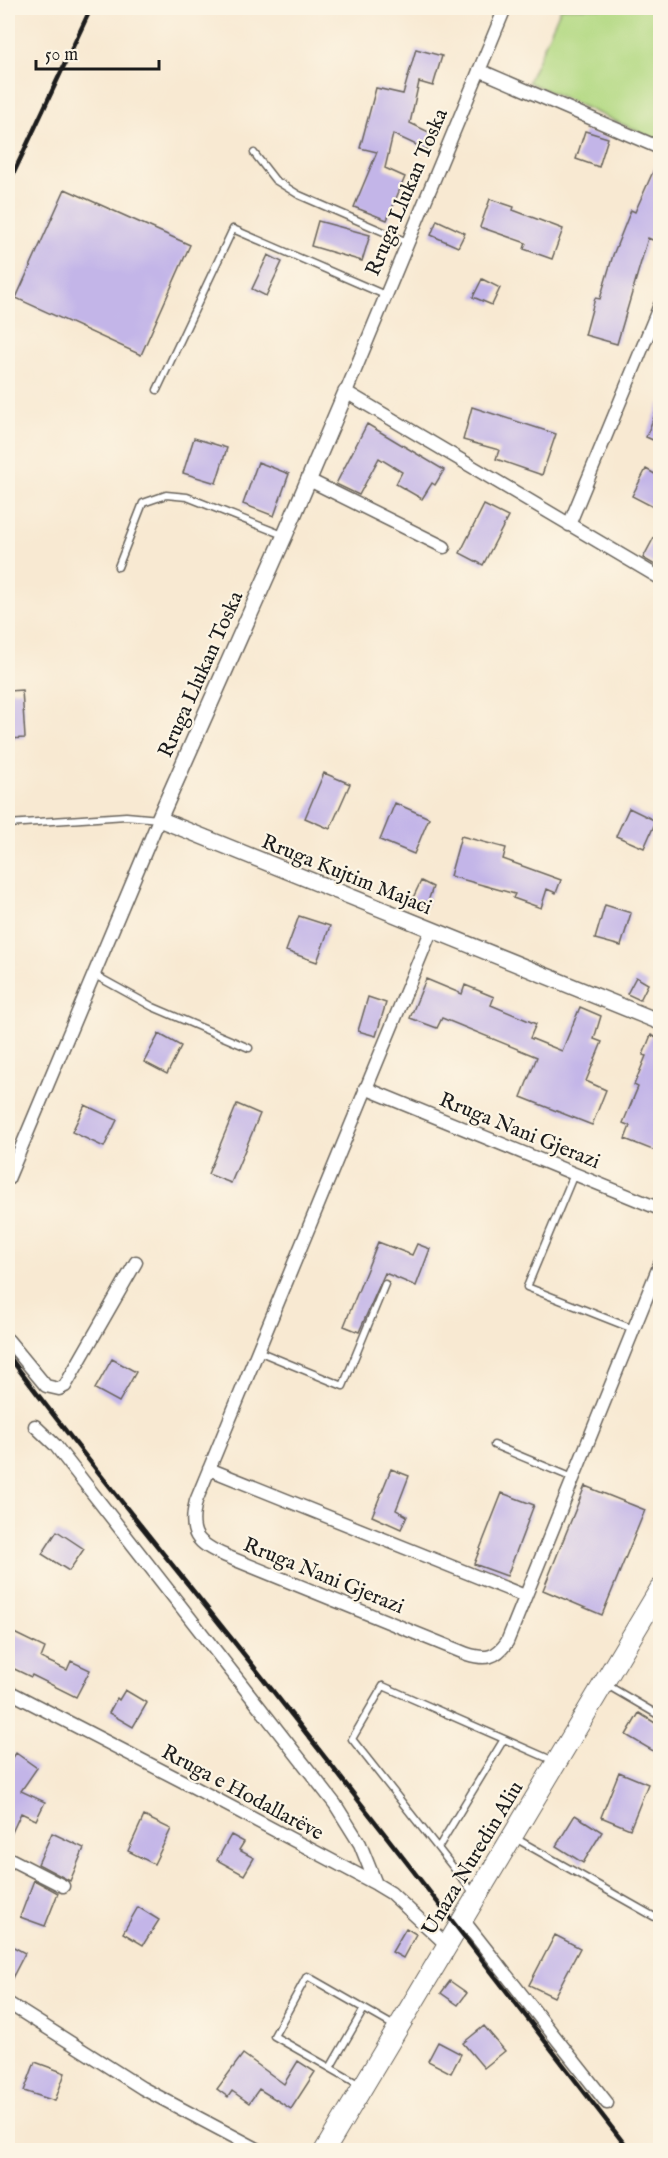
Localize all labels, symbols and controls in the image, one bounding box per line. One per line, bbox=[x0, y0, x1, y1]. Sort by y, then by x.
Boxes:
scale bar bbox=[36, 33, 159, 71]
text: 50 m bbox=[45, 44, 78, 67]
street label: Rruga Llukan Toska bbox=[360, 104, 455, 280]
street label: Rruga Llukan Toska bbox=[153, 586, 251, 762]
street label: Rruga Kujtim Majaci bbox=[257, 829, 436, 922]
street label: Rruga Nani Gjerazi bbox=[435, 1087, 604, 1176]
street label: Rruga Nani Gjerazi bbox=[239, 1532, 408, 1621]
street label: Rruga e Hodallarëve bbox=[157, 1739, 328, 1848]
street label: Unaza Nuredin Aliu bbox=[416, 1776, 530, 1941]

